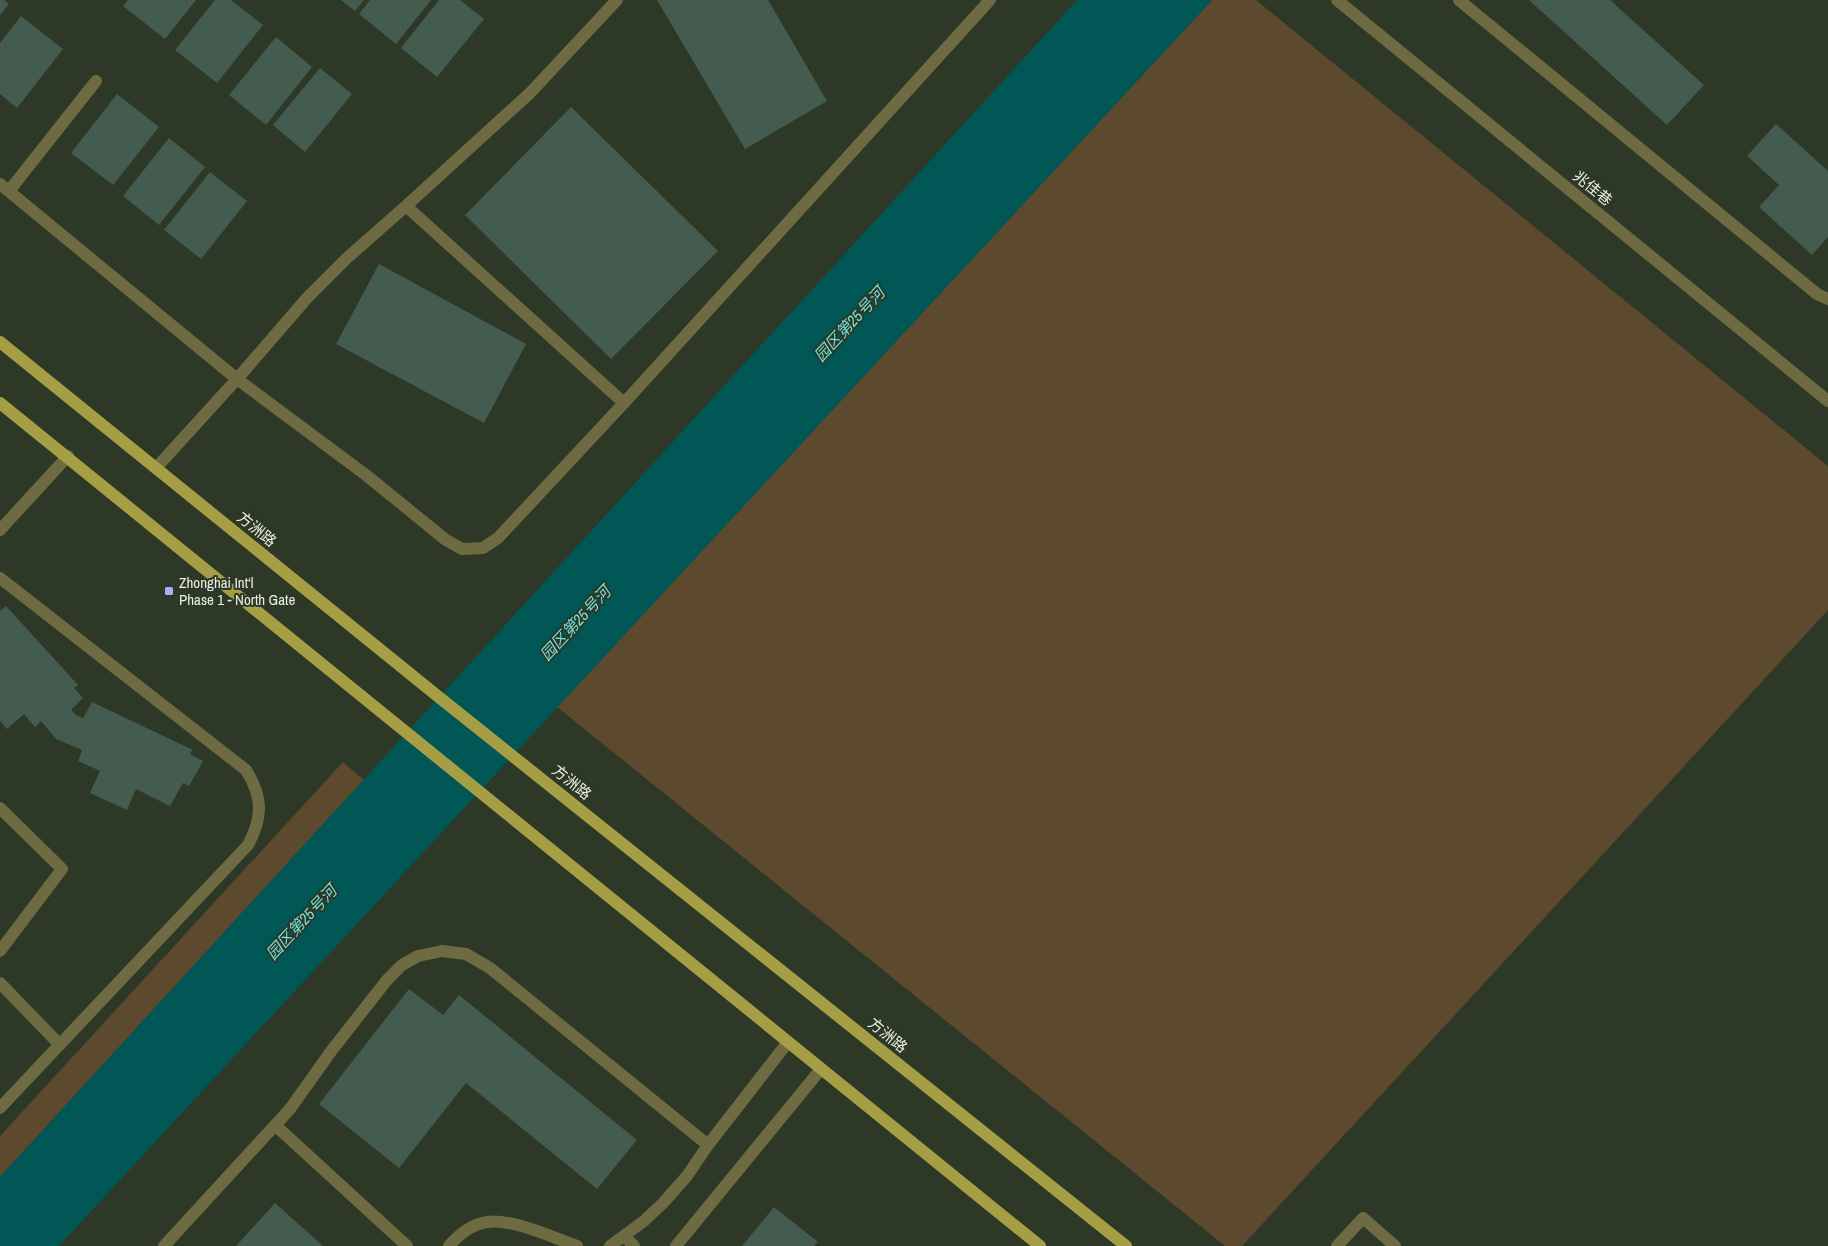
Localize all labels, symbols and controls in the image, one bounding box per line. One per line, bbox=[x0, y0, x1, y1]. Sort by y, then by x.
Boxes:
street label: 兆佳巷 bbox=[1569, 166, 1617, 210]
water label: 园区第25号河 bbox=[809, 280, 891, 366]
street label: 方洲路 bbox=[233, 507, 281, 551]
place label: Zhonghai Int‘l Phase 1 - North Gate bbox=[179, 572, 295, 610]
water label: 园区第25号河 bbox=[535, 579, 617, 665]
marker: Zhonghai Int‘l Phase 1 - North Gate bbox=[163, 585, 175, 597]
street label: 方洲路 bbox=[548, 760, 596, 804]
water label: 园区第25号河 bbox=[261, 878, 343, 964]
street label: 方洲路 bbox=[864, 1013, 912, 1057]

